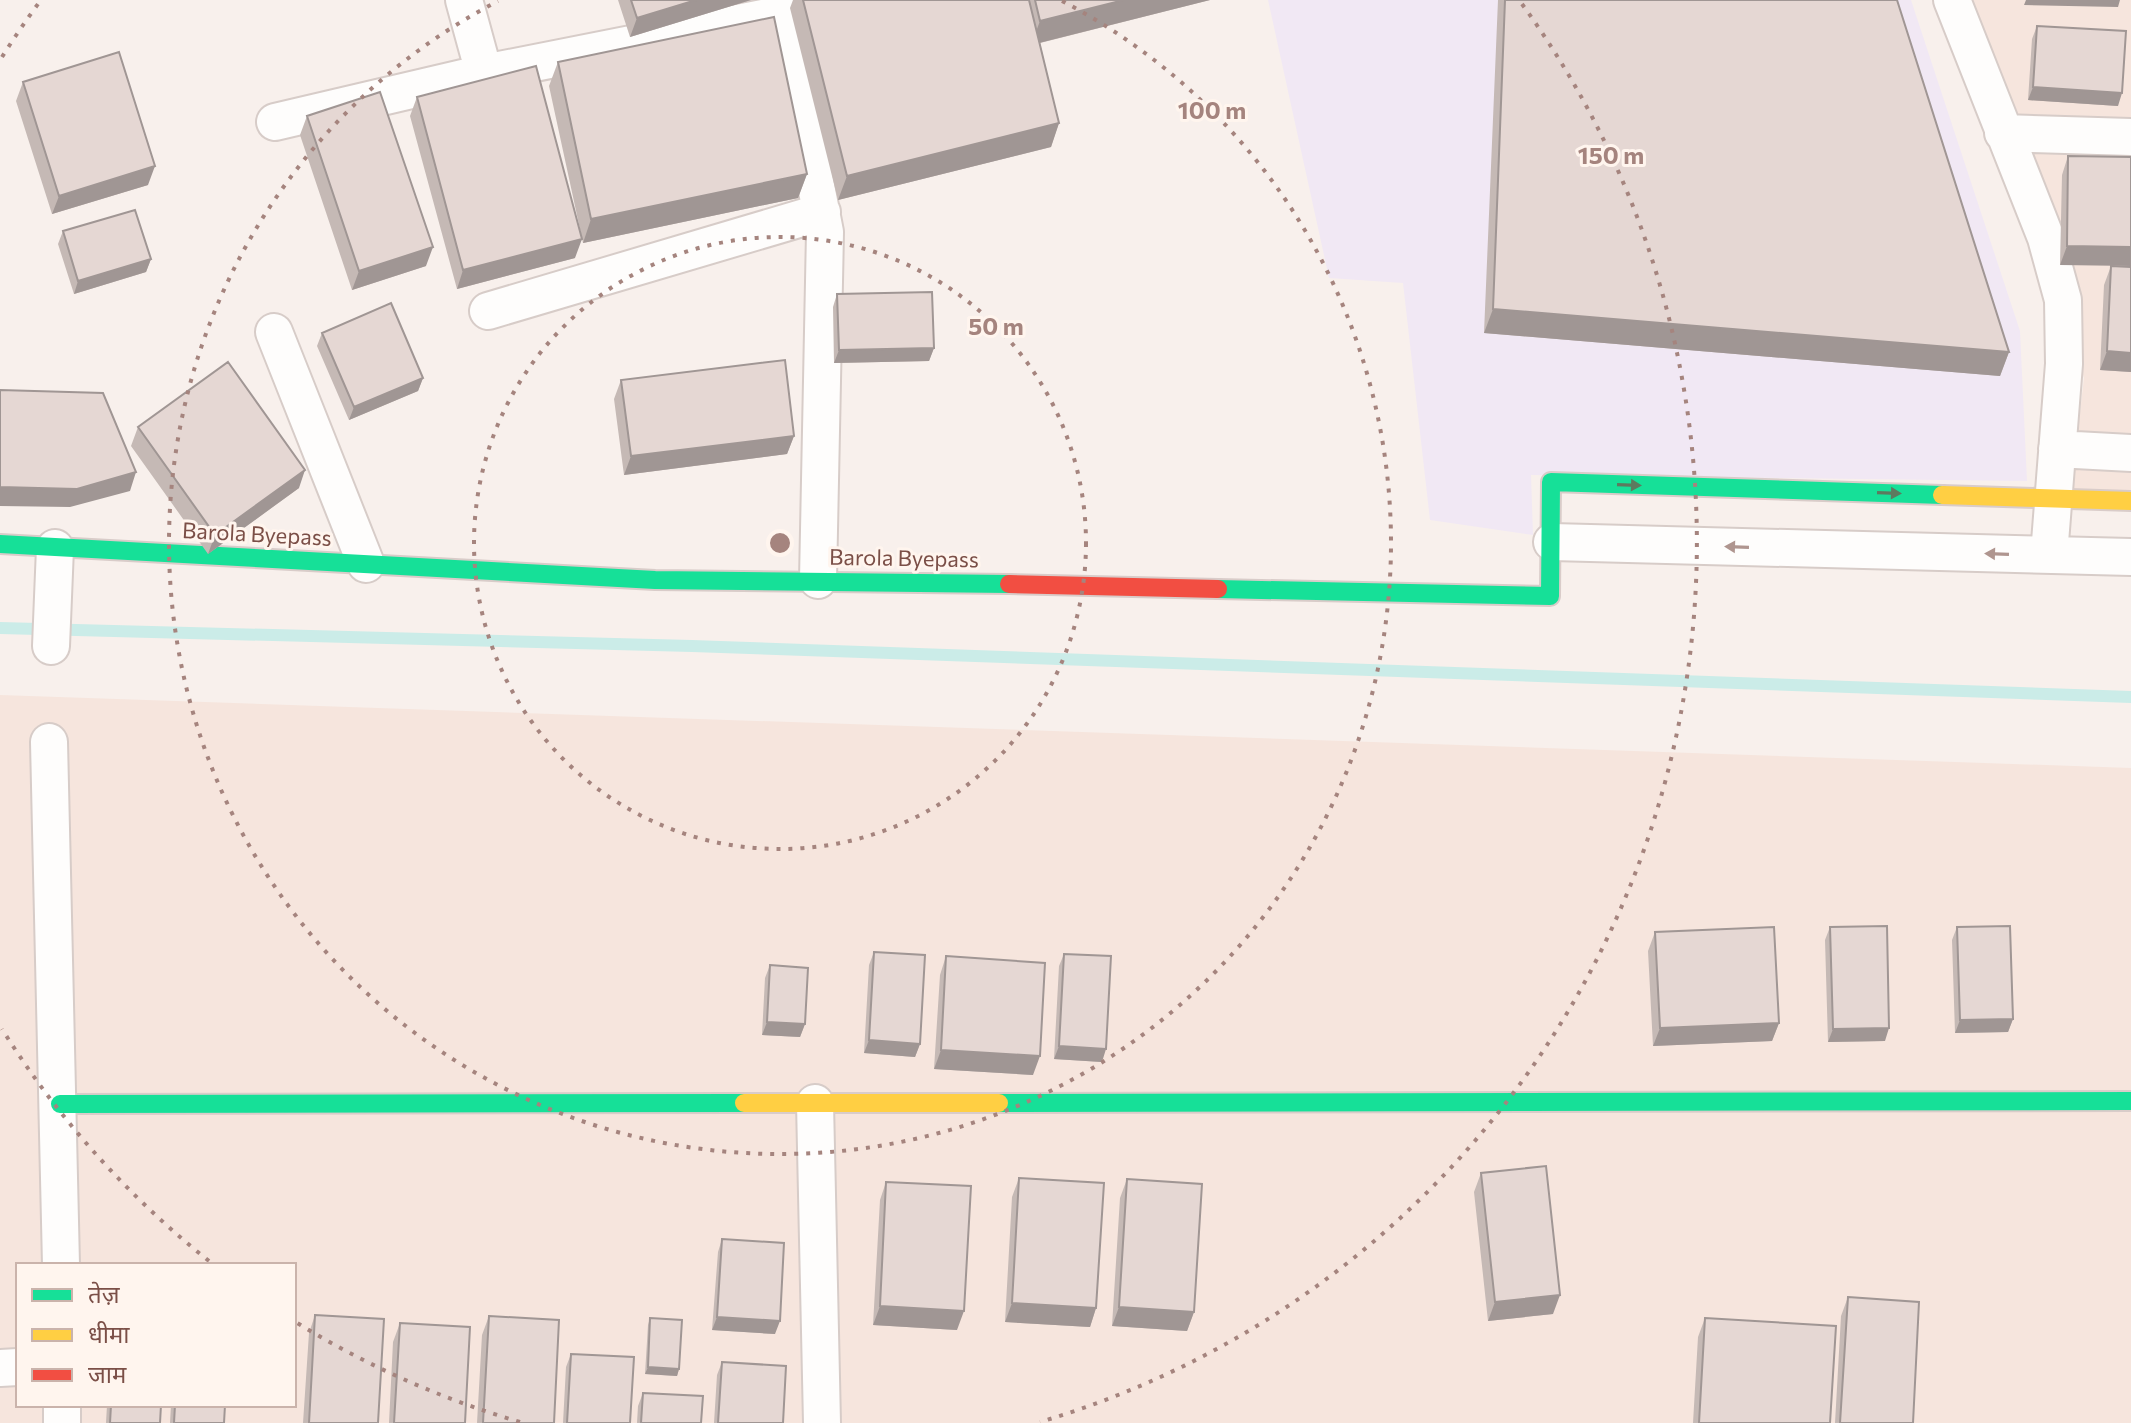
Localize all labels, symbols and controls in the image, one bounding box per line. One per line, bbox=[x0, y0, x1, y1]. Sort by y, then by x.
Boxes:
text: 100 m bbox=[1178, 95, 1246, 124]
text: 150 m bbox=[1578, 140, 1644, 169]
text: 50 m bbox=[968, 311, 1024, 340]
one-way arrow bbox=[1617, 478, 1642, 491]
one-way arrow bbox=[1877, 487, 1902, 500]
street label: Barola Byepass bbox=[182, 516, 333, 551]
centre of rings bbox=[766, 529, 794, 557]
one-way arrow bbox=[1724, 540, 1749, 553]
street label: Barola Byepass bbox=[829, 543, 979, 572]
one-way arrow bbox=[1984, 547, 2009, 560]
legend bbox=[16, 1263, 296, 1407]
text: तेज़ bbox=[88, 1279, 121, 1308]
text: धीमा bbox=[88, 1319, 130, 1348]
text: जाम bbox=[88, 1359, 127, 1388]

